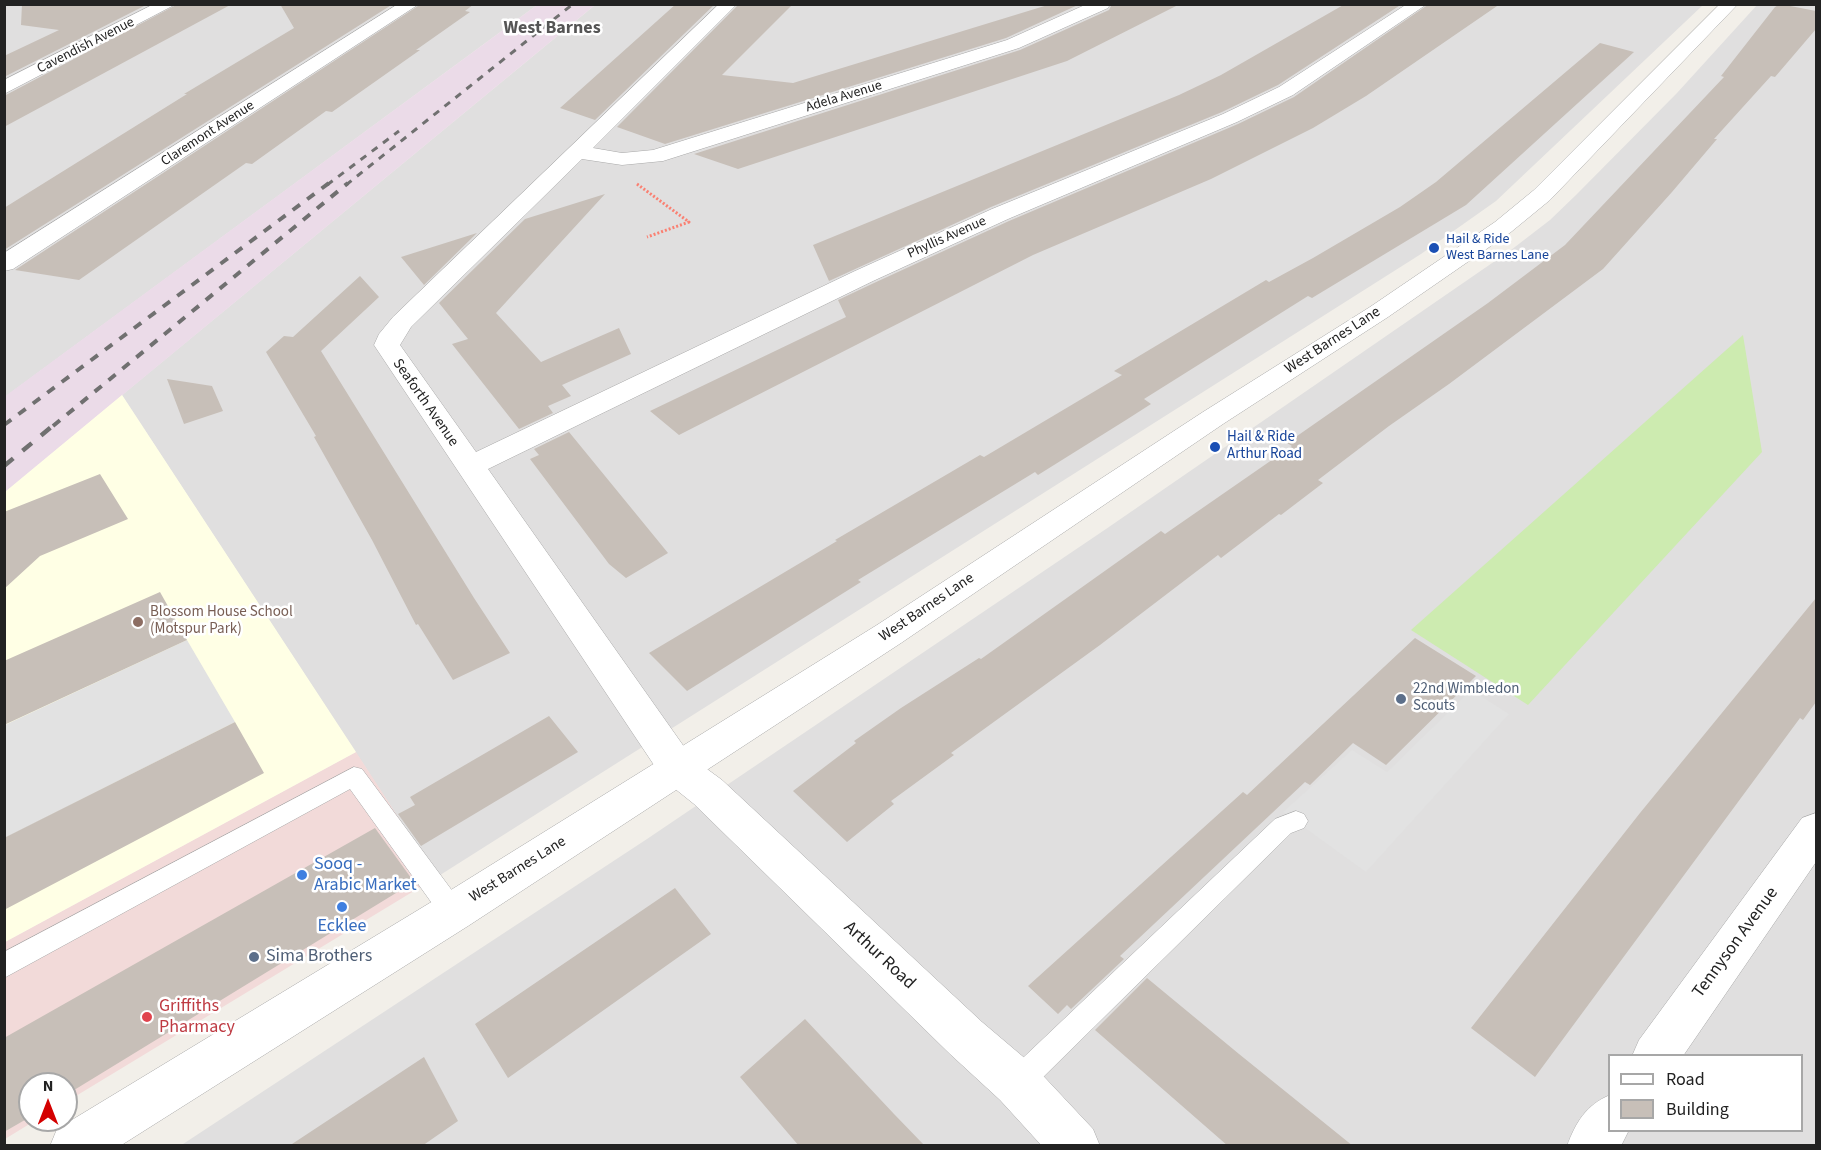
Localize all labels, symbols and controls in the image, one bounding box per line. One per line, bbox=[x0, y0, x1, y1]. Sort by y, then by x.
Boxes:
street label: Cavendish Avenue bbox=[35, 14, 137, 78]
district label: West Barnes bbox=[503, 18, 601, 40]
street label: Adela Avenue bbox=[804, 77, 884, 117]
street label: Claremont Avenue bbox=[158, 98, 258, 170]
street label: Phyllis Avenue bbox=[905, 213, 989, 263]
place label: Hail & Ride West Barnes Lane bbox=[1446, 232, 1549, 264]
marker: Hail & Ride West Barnes Lane bbox=[1427, 241, 1441, 255]
street label: West Barnes Lane bbox=[1282, 303, 1384, 379]
street label: Seaforth Avenue bbox=[388, 356, 462, 450]
place label: Hail & Ride Arthur Road bbox=[1227, 429, 1302, 464]
marker: Hail & Ride Arthur Road bbox=[1208, 440, 1222, 454]
street label: West Barnes Lane bbox=[876, 570, 978, 646]
place label: Blossom House School (Motspur Park) bbox=[150, 604, 293, 639]
marker: Blossom House School (Motspur Park) bbox=[131, 615, 145, 629]
place label: 22nd Wimbledon Scouts bbox=[1413, 681, 1520, 716]
marker: 22nd Wimbledon Scouts bbox=[1394, 692, 1408, 706]
street label: West Barnes Lane bbox=[466, 833, 570, 907]
place label: Sooq - Arabic Market bbox=[314, 854, 417, 896]
marker: Sooq - Arabic Market bbox=[295, 868, 309, 882]
street label: Tennyson Avenue bbox=[1689, 883, 1783, 1003]
marker: Ecklee bbox=[335, 900, 349, 914]
place label: Ecklee bbox=[318, 916, 366, 938]
street label: Arthur Road bbox=[839, 917, 919, 995]
place label: Sima Brothers bbox=[266, 946, 372, 968]
marker: Sima Brothers bbox=[247, 950, 261, 964]
place label: Griffiths Pharmacy bbox=[159, 996, 235, 1038]
marker: Griffiths Pharmacy bbox=[140, 1010, 154, 1024]
legend bbox=[1608, 1054, 1803, 1132]
text: Road bbox=[1666, 1067, 1705, 1092]
north arrow bbox=[18, 1072, 78, 1132]
text: N bbox=[43, 1075, 53, 1097]
text: Building bbox=[1666, 1097, 1729, 1122]

